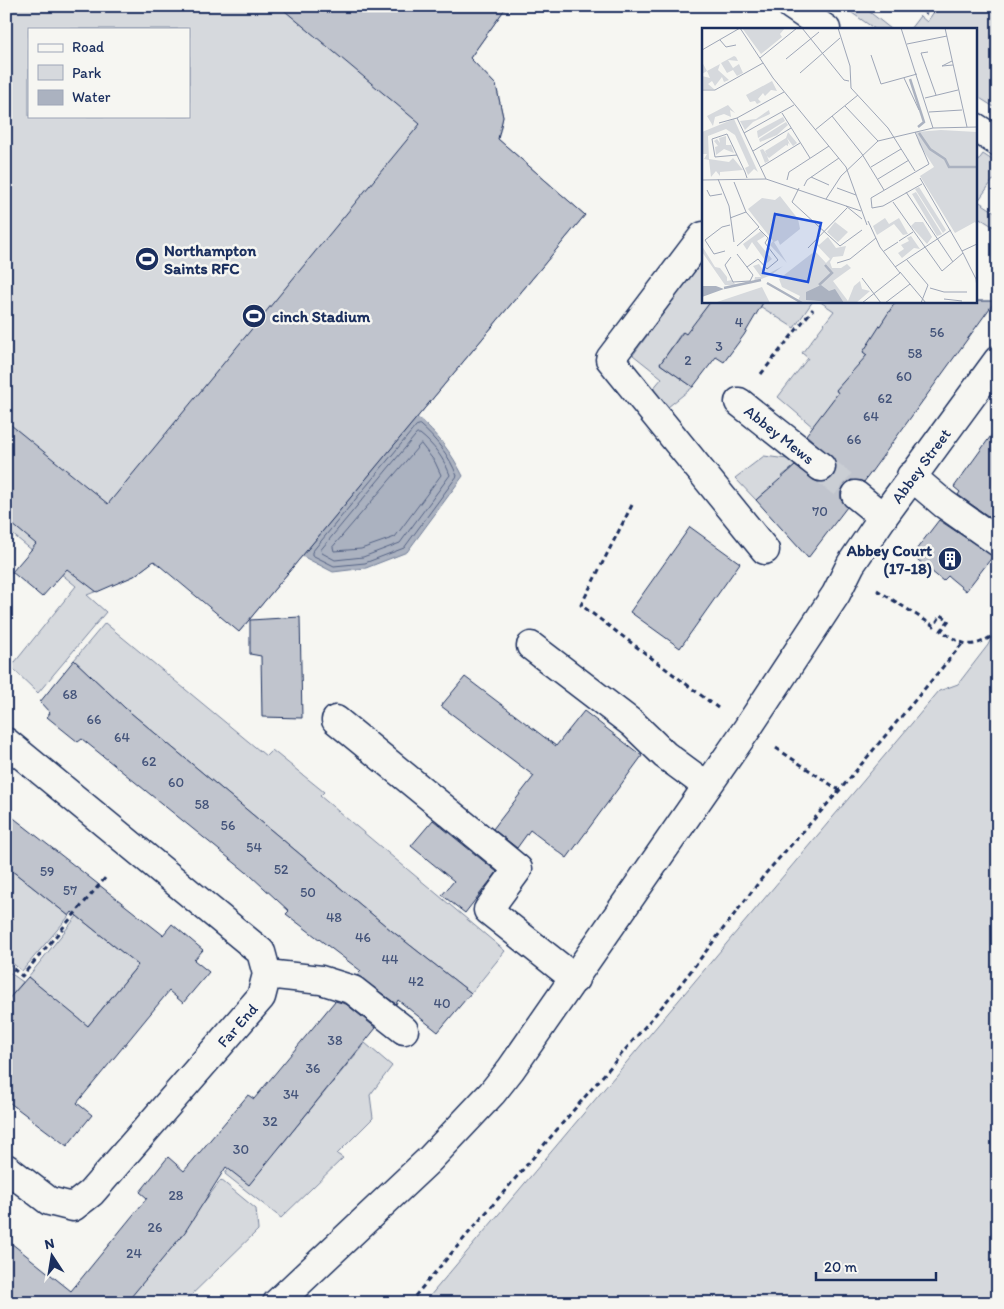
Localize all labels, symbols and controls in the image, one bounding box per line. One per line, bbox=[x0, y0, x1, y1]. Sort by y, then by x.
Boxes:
legend bbox=[28, 28, 190, 118]
inset map bbox=[702, 28, 976, 302]
text: Road bbox=[72, 38, 105, 56]
text: Park bbox=[72, 64, 102, 82]
text: Water bbox=[72, 88, 111, 106]
place label: Northampton Saints RFC bbox=[164, 241, 257, 278]
sports icon: Northampton Saints RFC bbox=[134, 246, 160, 272]
sports icon: cinch Stadium bbox=[241, 303, 267, 329]
place label: cinch Stadium bbox=[272, 307, 371, 326]
house number: 4 bbox=[735, 314, 744, 331]
house number: 56 bbox=[930, 324, 944, 341]
house number: 3 bbox=[715, 338, 723, 355]
house number: 58 bbox=[907, 345, 923, 362]
house number: 2 bbox=[684, 352, 692, 369]
house number: 60 bbox=[896, 368, 912, 385]
house number: 62 bbox=[878, 390, 893, 407]
street label: Abbey Mews bbox=[741, 401, 818, 468]
house number: 64 bbox=[863, 408, 879, 425]
street label: Abbey Street bbox=[887, 425, 955, 507]
house number: 66 bbox=[847, 431, 861, 448]
house number: 70 bbox=[812, 503, 828, 520]
place label: Abbey Court (17-18) bbox=[846, 541, 932, 579]
building icon: Abbey Court (17-18) bbox=[937, 546, 963, 572]
house number: 68 bbox=[62, 686, 78, 703]
house number: 66 bbox=[87, 711, 101, 728]
house number: 64 bbox=[114, 729, 130, 746]
house number: 62 bbox=[142, 753, 157, 770]
house number: 60 bbox=[168, 774, 184, 791]
house number: 58 bbox=[194, 796, 210, 813]
house number: 56 bbox=[221, 817, 235, 834]
house number: 54 bbox=[246, 839, 262, 856]
house number: 52 bbox=[274, 861, 289, 878]
house number: 59 bbox=[40, 863, 54, 880]
house number: 57 bbox=[63, 882, 77, 899]
house number: 50 bbox=[300, 884, 316, 901]
house number: 48 bbox=[326, 909, 342, 926]
house number: 46 bbox=[355, 929, 371, 946]
house number: 44 bbox=[382, 951, 399, 968]
house number: 42 bbox=[408, 973, 425, 990]
house number: 40 bbox=[433, 995, 451, 1012]
street label: Far End bbox=[213, 999, 262, 1051]
house number: 38 bbox=[327, 1032, 343, 1049]
house number: 36 bbox=[305, 1060, 321, 1077]
house number: 34 bbox=[283, 1086, 300, 1103]
house number: 32 bbox=[263, 1113, 278, 1130]
house number: 30 bbox=[233, 1141, 249, 1158]
house number: 28 bbox=[168, 1187, 184, 1204]
house number: 26 bbox=[148, 1219, 162, 1236]
north arrow bbox=[28, 1232, 78, 1282]
text: N bbox=[43, 1234, 56, 1253]
house number: 24 bbox=[126, 1245, 142, 1262]
scale bar bbox=[816, 1249, 936, 1281]
text: 20 m bbox=[824, 1258, 858, 1276]

